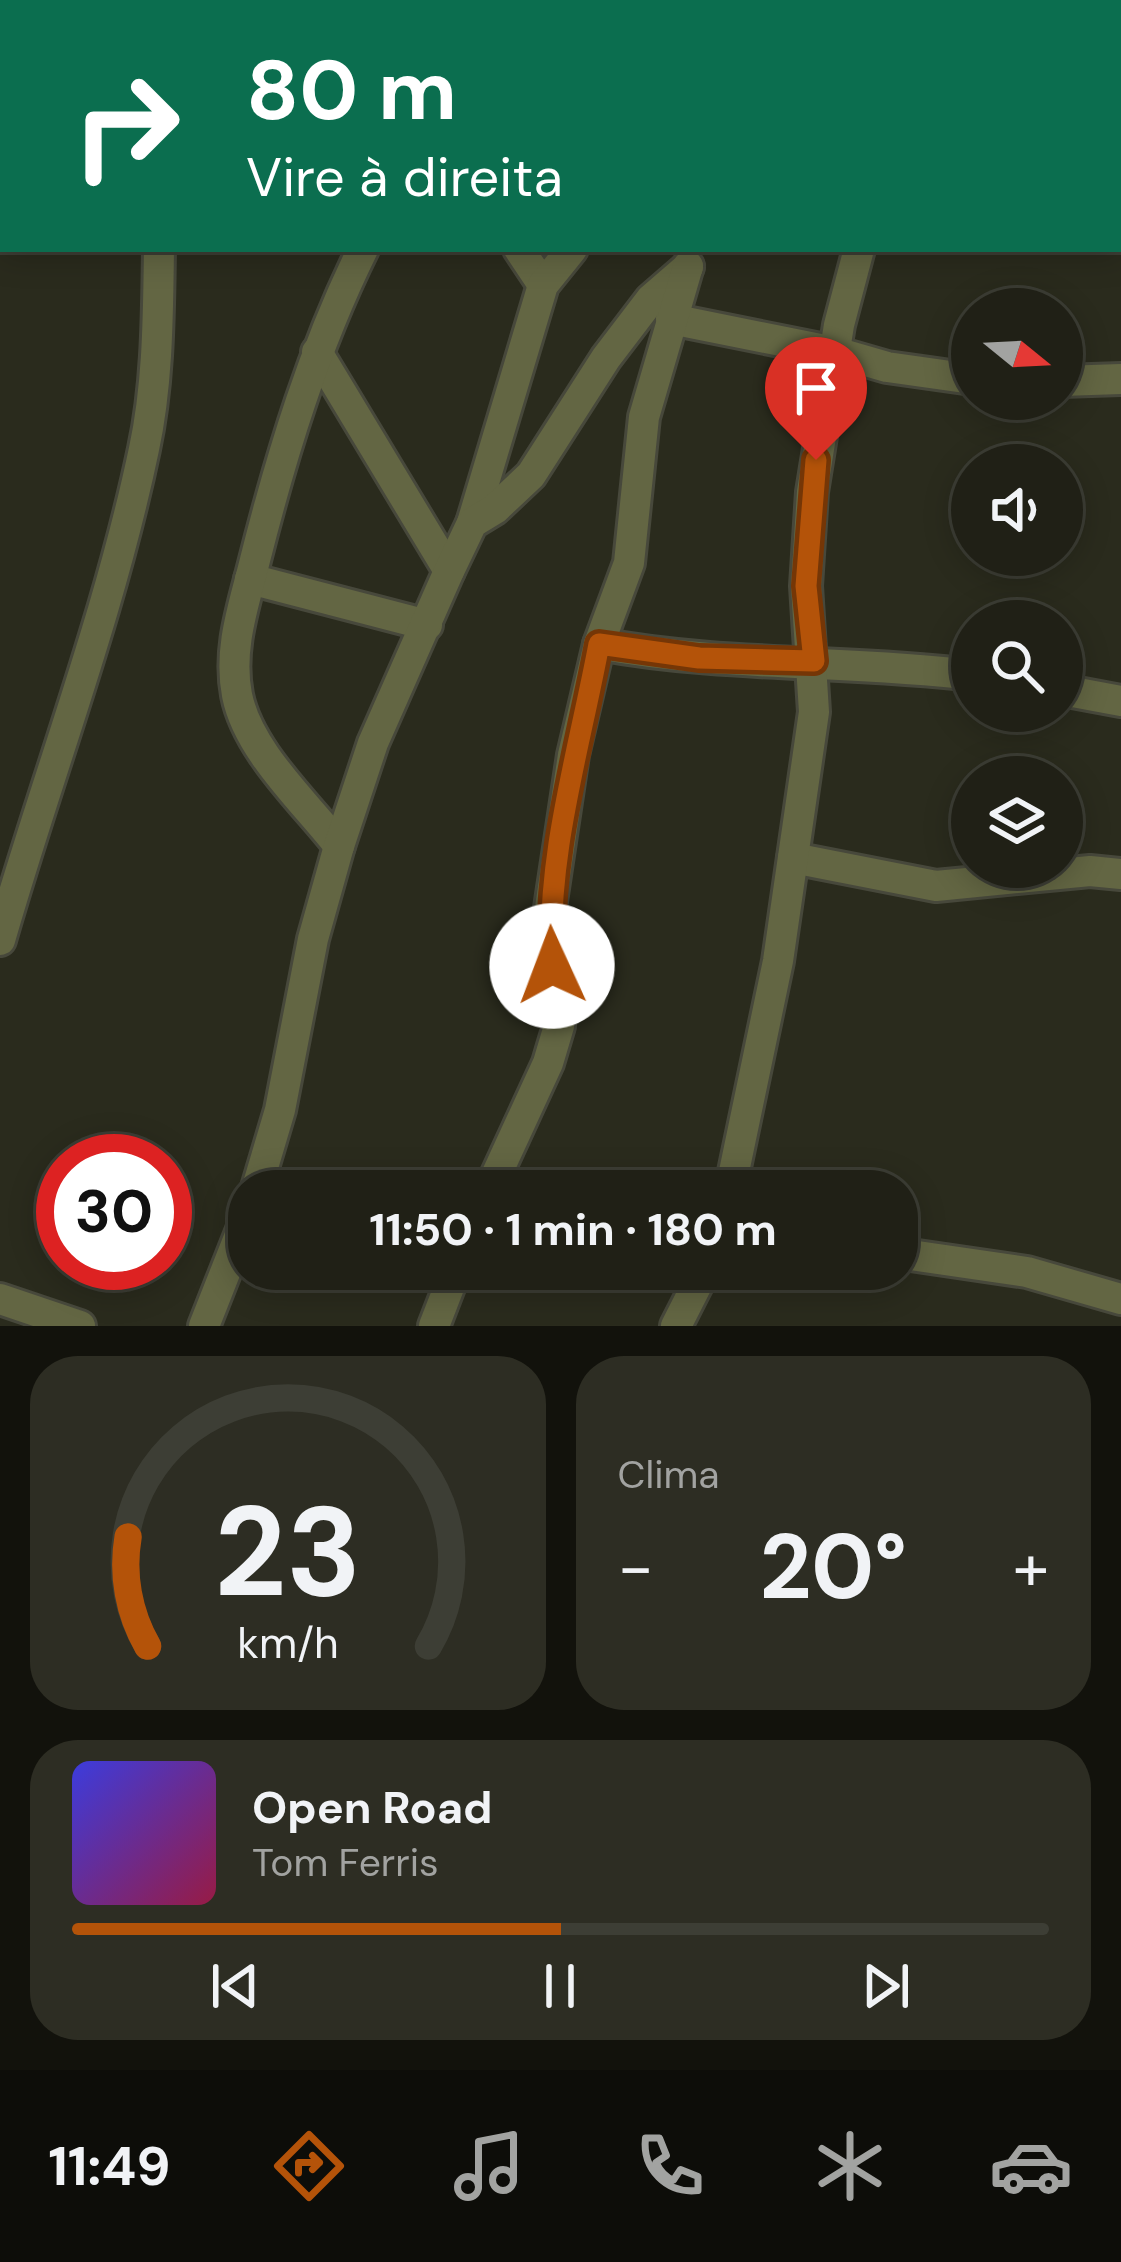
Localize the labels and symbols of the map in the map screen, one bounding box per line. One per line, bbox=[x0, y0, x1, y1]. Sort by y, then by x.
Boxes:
north arrow bbox=[951, 288, 1083, 420]
pin bbox=[765, 337, 867, 460]
position arrow bbox=[489, 903, 615, 1029]
speed limit sign: 30 bbox=[36, 1134, 192, 1290]

